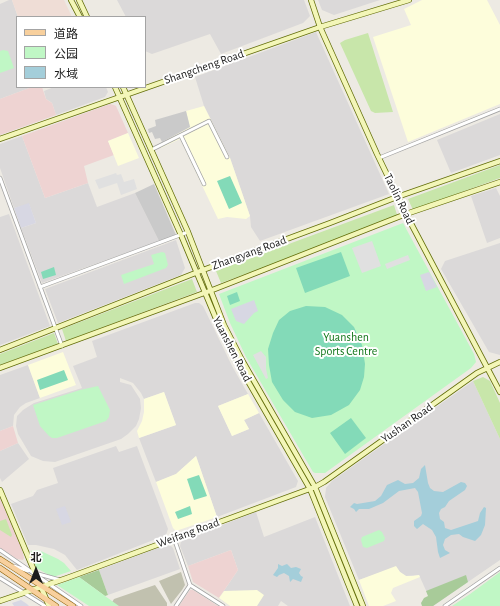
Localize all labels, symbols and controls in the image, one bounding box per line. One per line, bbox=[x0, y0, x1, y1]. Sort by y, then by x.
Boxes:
legend bbox=[16, 16, 146, 88]
text: 道路 bbox=[54, 28, 78, 40]
street label: Shangcheng Road bbox=[162, 47, 246, 87]
text: 公园 bbox=[54, 48, 78, 60]
text: 水域 bbox=[54, 68, 78, 80]
street label: Taolin Road bbox=[381, 171, 417, 227]
street label: Zhangyang Road bbox=[210, 233, 288, 273]
street label: Yuanshen Road bbox=[209, 314, 255, 384]
park label: Yuanshen Sports Centre bbox=[315, 330, 377, 358]
street label: Yushan Road bbox=[378, 400, 436, 446]
street label: Weifang Road bbox=[155, 515, 221, 551]
north arrow bbox=[16, 550, 56, 590]
text: 北 bbox=[31, 552, 42, 563]

